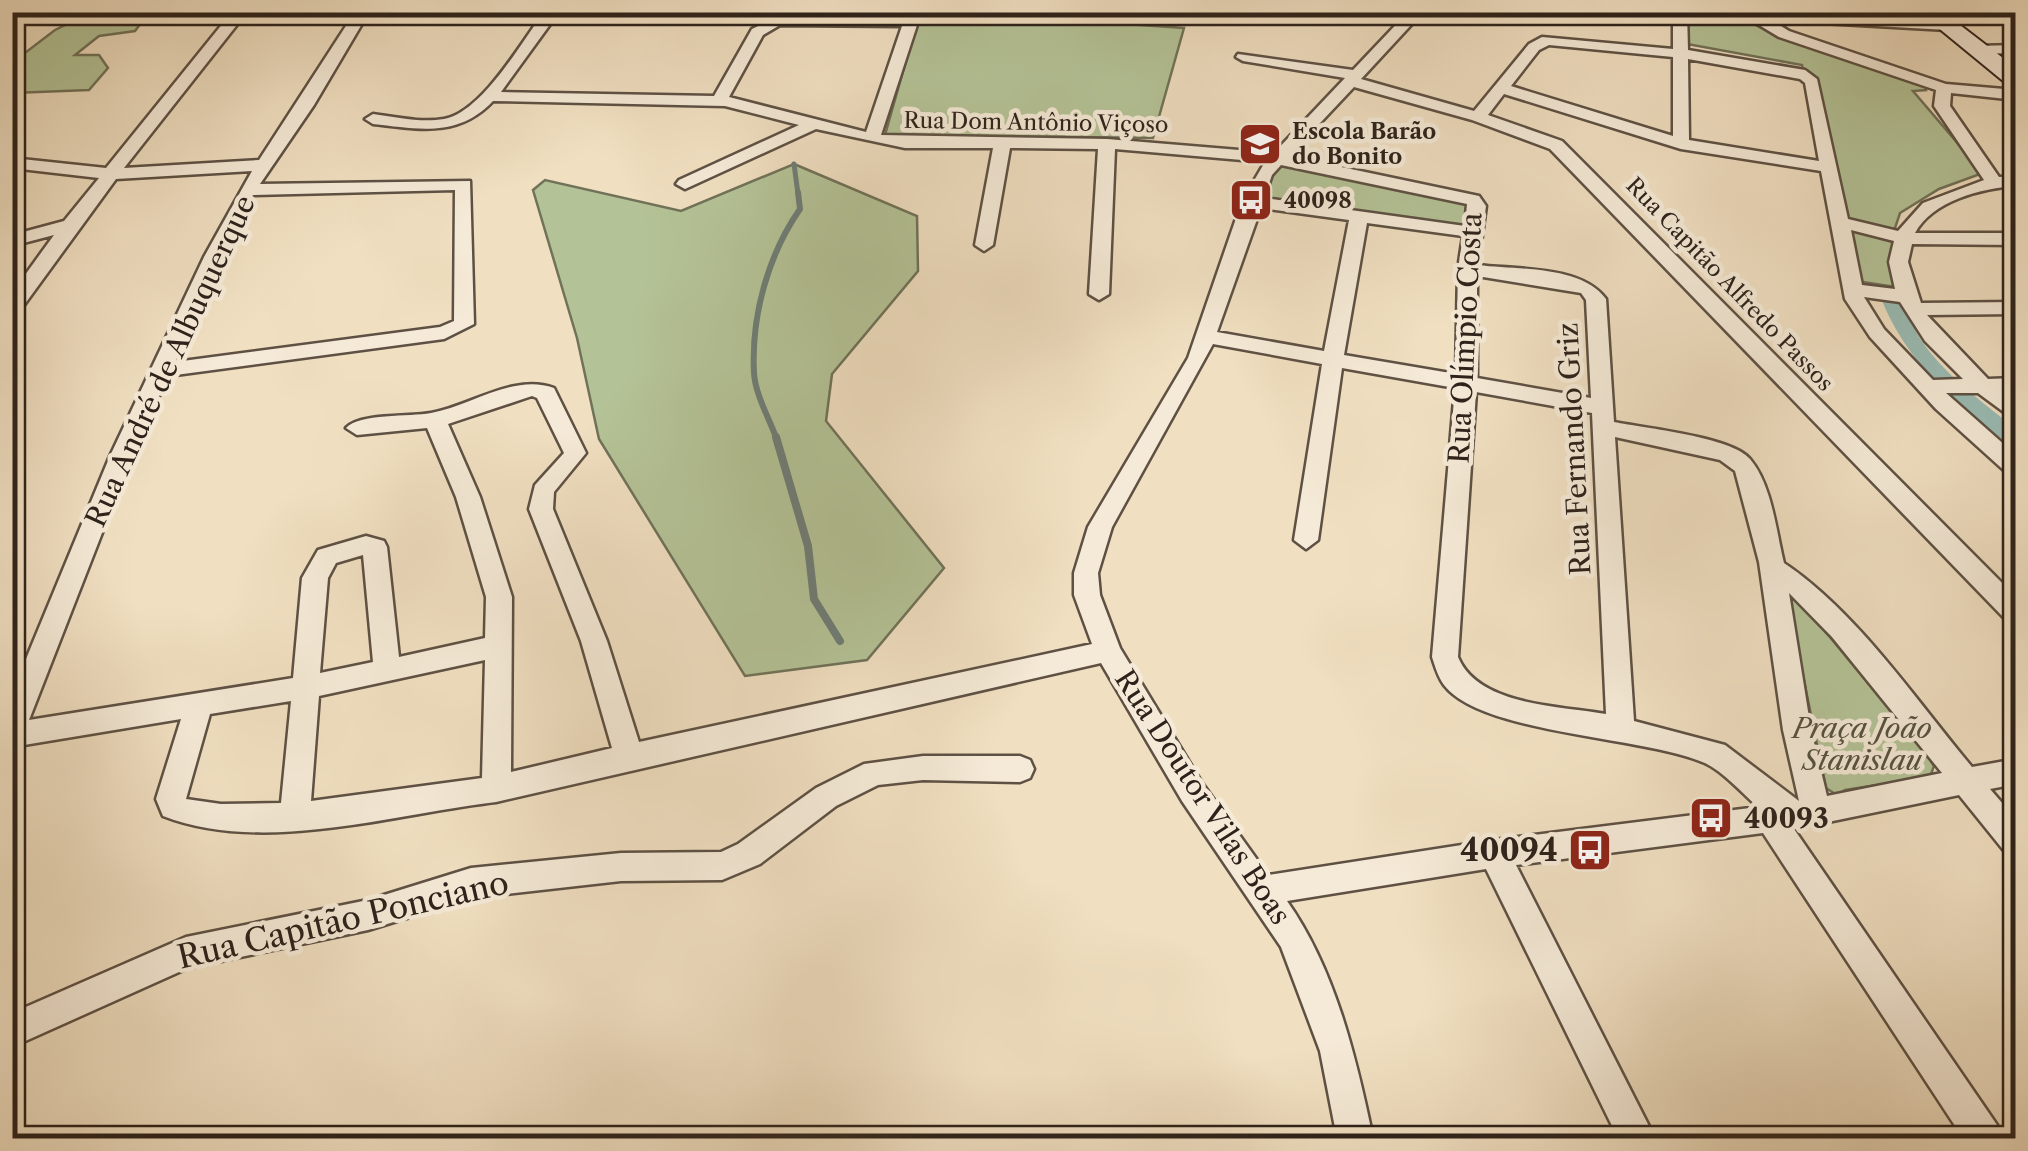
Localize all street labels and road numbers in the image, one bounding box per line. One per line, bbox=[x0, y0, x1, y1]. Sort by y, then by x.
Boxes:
street label: Rua Dom Antônio Viçoso bbox=[903, 107, 1169, 138]
street label: Rua Capitão Alfredo Passos bbox=[1620, 172, 1839, 397]
street label: Rua André de Albuquerque bbox=[78, 190, 262, 532]
street label: Rua Olímpio Costa bbox=[1441, 211, 1489, 464]
street label: Rua Fernando Griz bbox=[1550, 322, 1598, 576]
street label: Rua Doutor Vilas Boas bbox=[1108, 663, 1298, 931]
street label: Rua Capitão Ponciano bbox=[174, 862, 512, 977]

